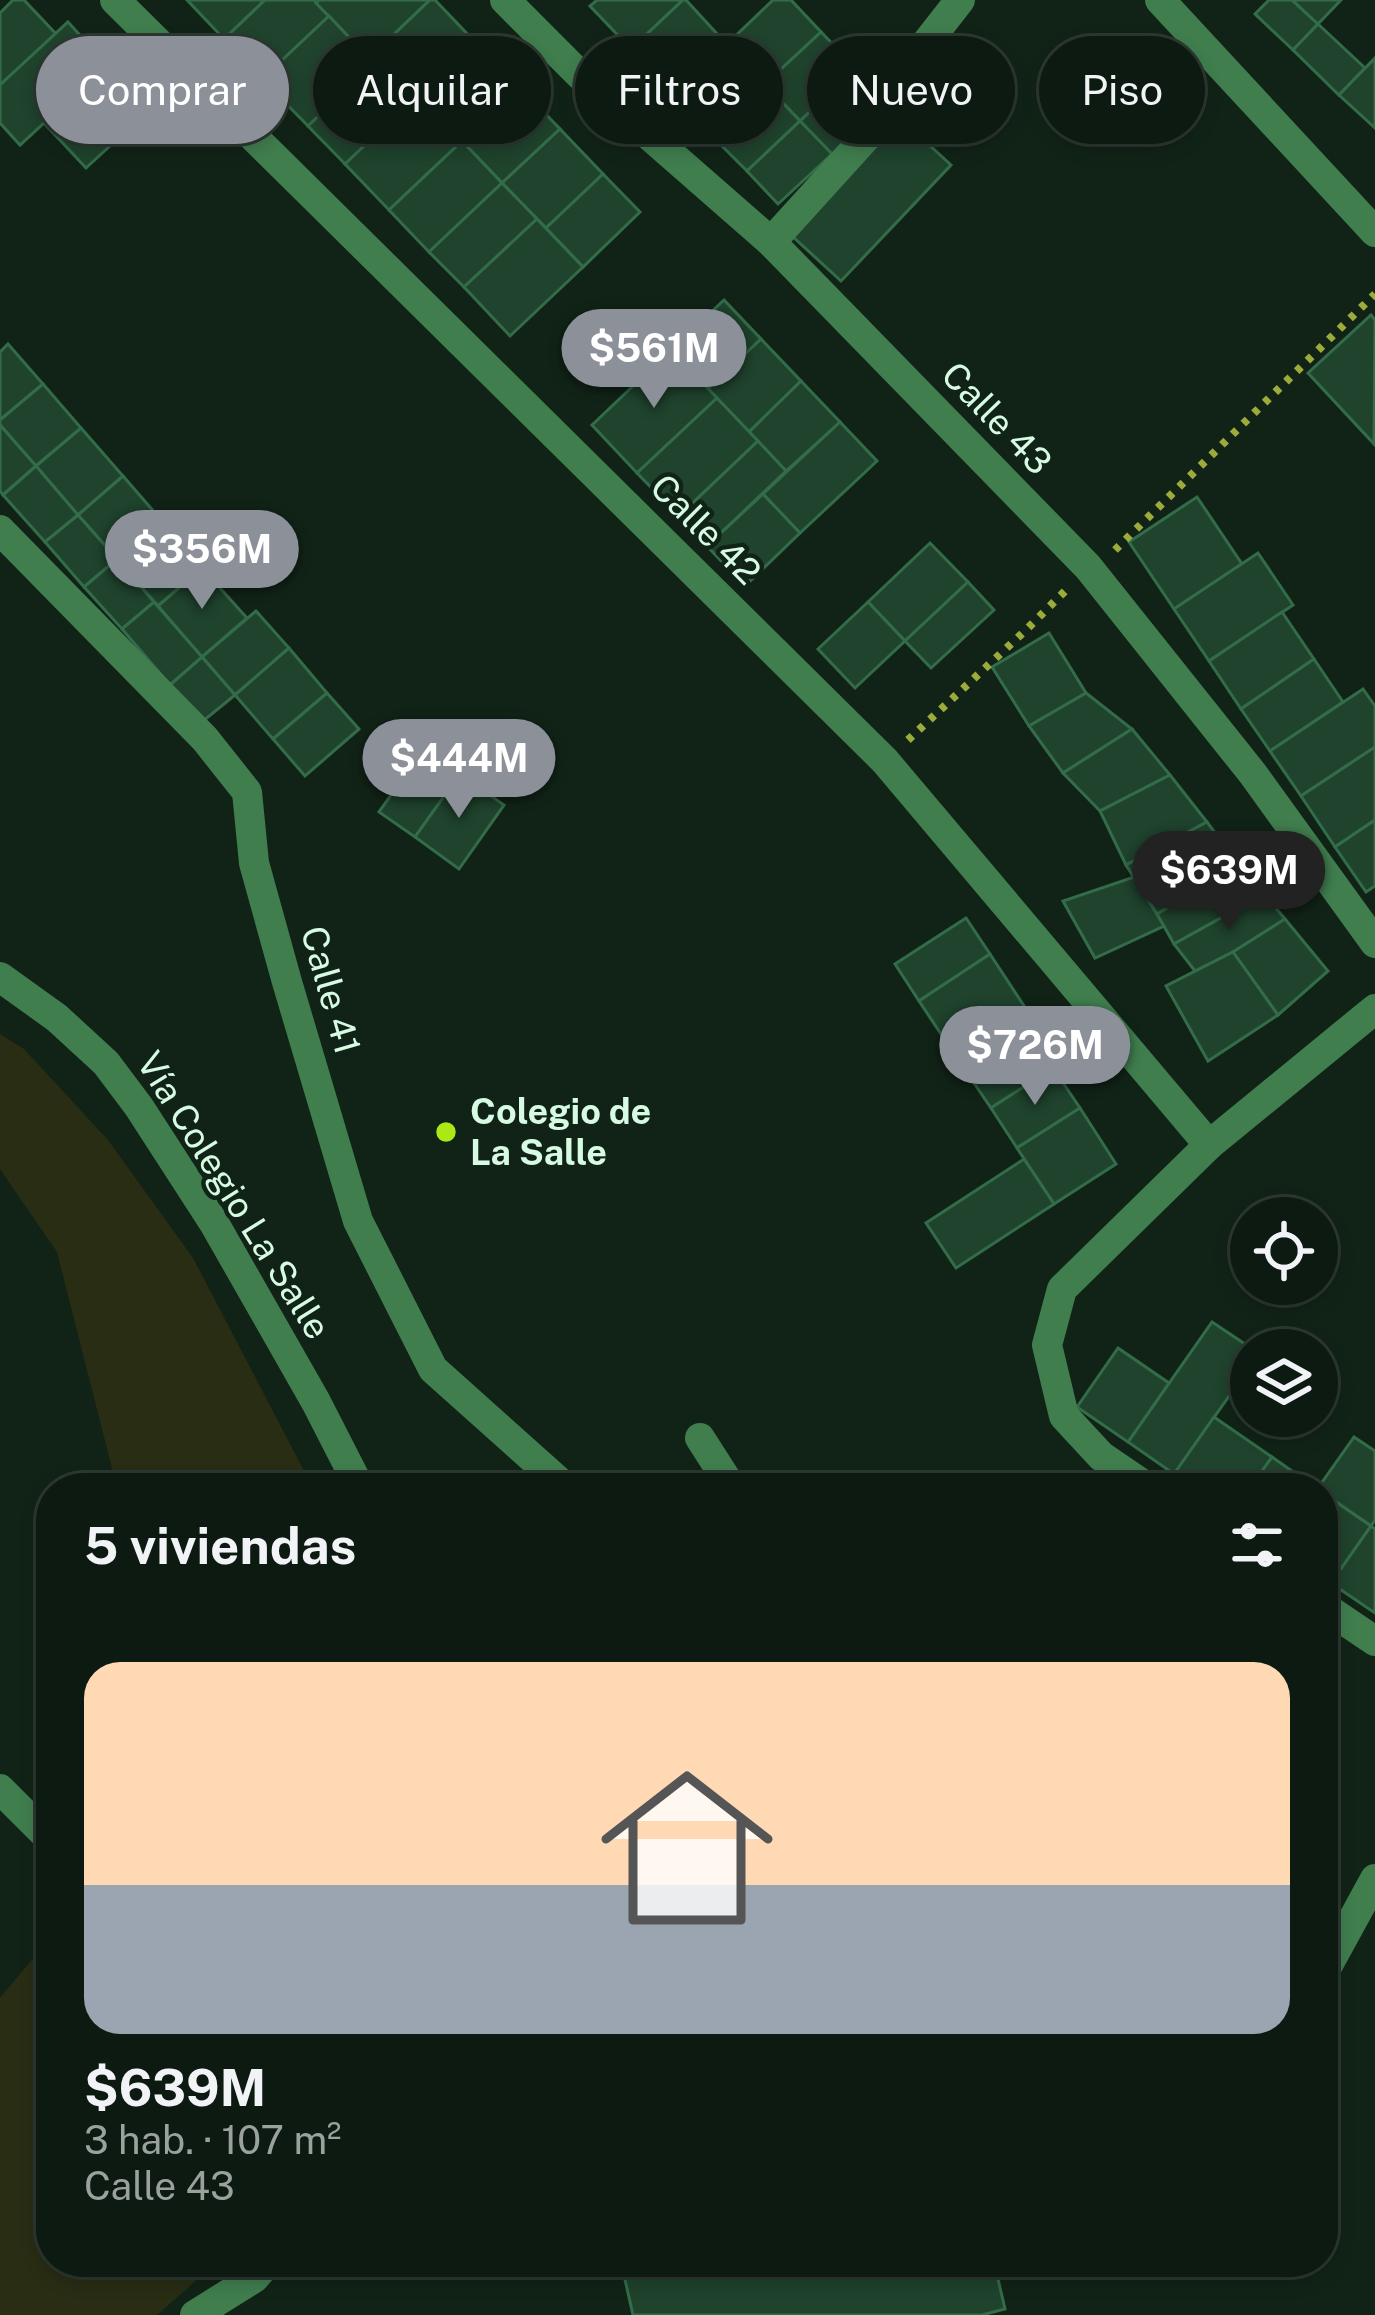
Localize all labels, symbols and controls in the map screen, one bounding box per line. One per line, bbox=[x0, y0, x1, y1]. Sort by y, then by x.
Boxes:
chip: Comprar bbox=[36, 36, 289, 144]
chip: Alquilar bbox=[313, 36, 551, 144]
chip: Filtros bbox=[575, 36, 783, 144]
chip: Nuevo bbox=[807, 36, 1015, 144]
chip: Piso bbox=[1039, 36, 1205, 144]
pin: $561M bbox=[570, 309, 738, 411]
text: $561M bbox=[588, 325, 720, 371]
street label: Calle 43 bbox=[934, 353, 1060, 483]
street label: Calle 42 bbox=[642, 465, 770, 593]
pin: $356M bbox=[118, 510, 286, 612]
text: $356M bbox=[132, 526, 272, 572]
pin: $444M bbox=[375, 719, 543, 821]
text: $444M bbox=[389, 735, 529, 781]
pin: $639M bbox=[1145, 831, 1313, 933]
text: $639M bbox=[1159, 847, 1299, 893]
street label: Calle 41 bbox=[293, 921, 369, 1059]
pin: $726M bbox=[951, 1006, 1119, 1108]
text: $726M bbox=[966, 1022, 1104, 1068]
street label: Vía Colegio La Salle bbox=[129, 1044, 339, 1346]
place label: Colegio de La Salle bbox=[470, 1090, 651, 1173]
marker: Colegio de La Salle bbox=[433, 1119, 459, 1145]
map controls bbox=[1230, 1197, 1338, 1437]
button: locate bbox=[1230, 1197, 1338, 1305]
button: layers bbox=[1230, 1329, 1338, 1437]
icon: filters bbox=[1224, 1512, 1290, 1578]
text: 5 viviendas bbox=[84, 1516, 356, 1575]
icon: home bbox=[579, 1740, 795, 1956]
text: $639M bbox=[84, 2058, 266, 2117]
text: 3 hab. · 107 m² bbox=[84, 2117, 341, 2163]
text: Calle 43 bbox=[84, 2163, 235, 2209]

